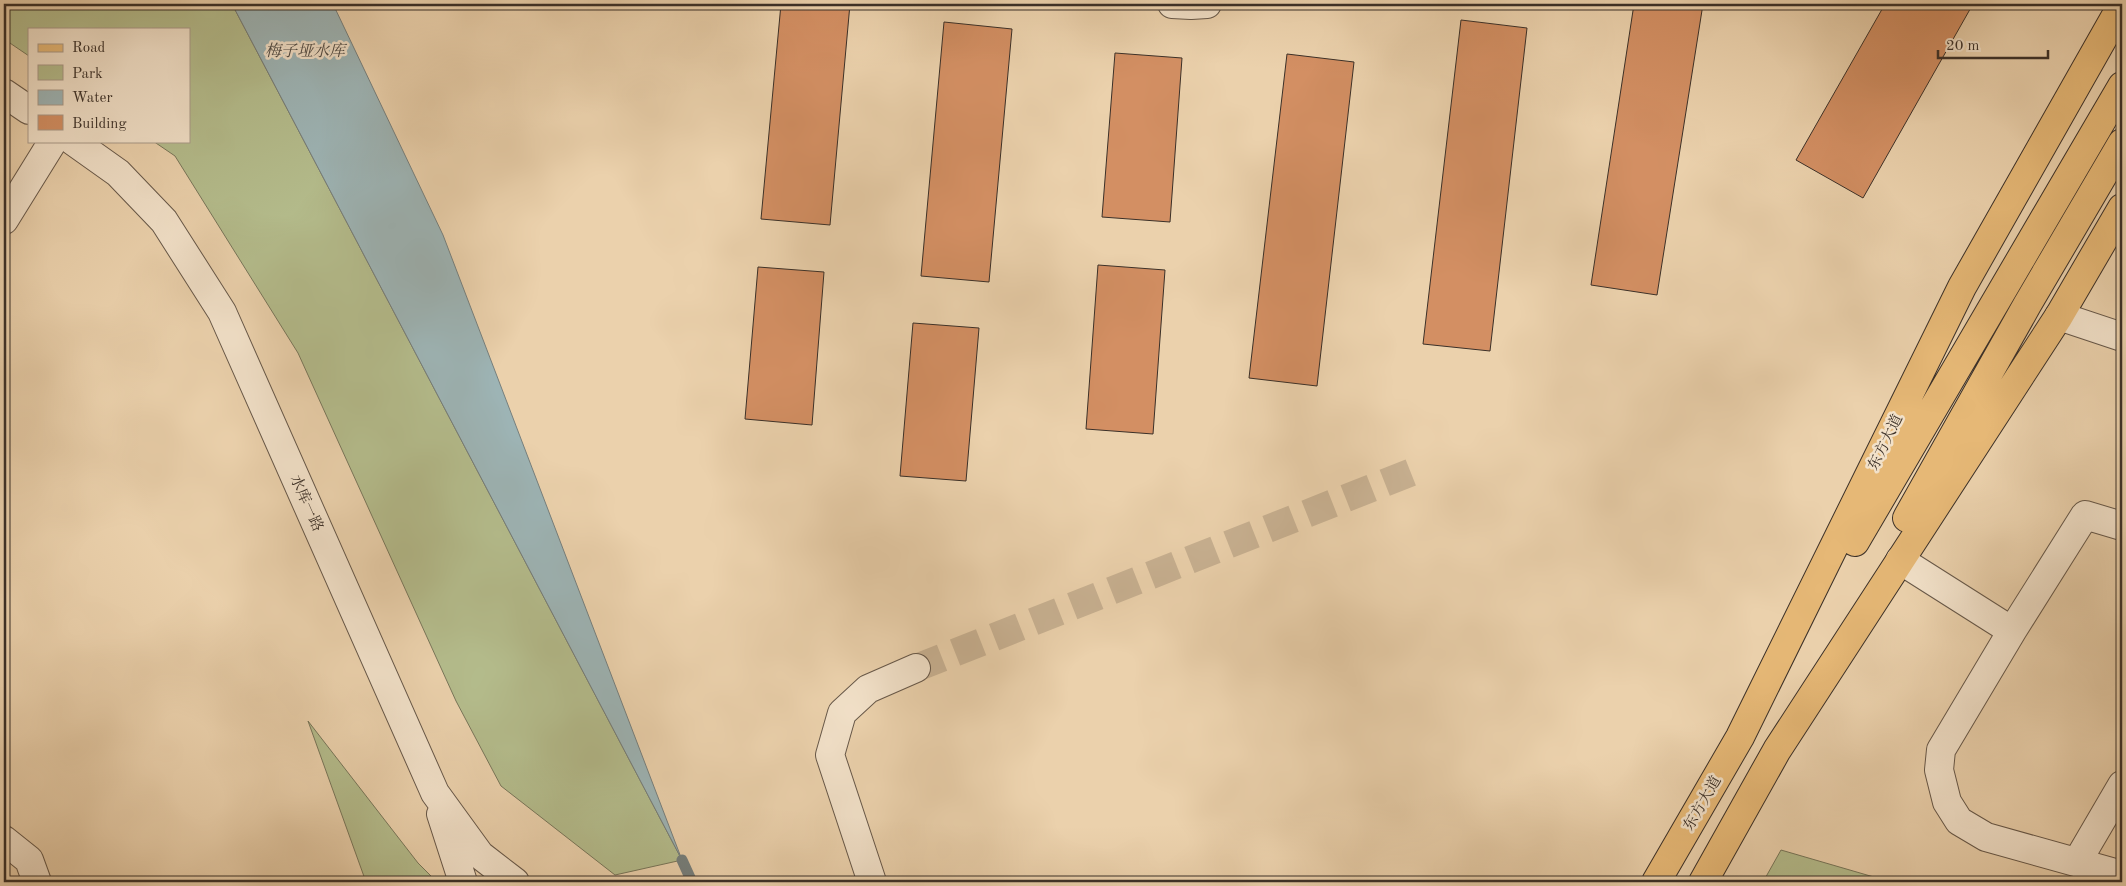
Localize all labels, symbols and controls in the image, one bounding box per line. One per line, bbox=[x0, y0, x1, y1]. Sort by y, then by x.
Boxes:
legend bbox=[28, 28, 190, 142]
scale bar bbox=[1938, 28, 2048, 60]
text: 20 m bbox=[1946, 39, 1980, 54]
text: Road bbox=[72, 41, 106, 56]
water label: 梅子垭水库 bbox=[265, 42, 348, 60]
text: Park bbox=[72, 67, 103, 82]
text: Water bbox=[72, 91, 113, 106]
text: Building bbox=[72, 117, 127, 132]
street label: 东方大道 bbox=[1865, 412, 1906, 473]
street label: 水库一路 bbox=[287, 472, 327, 534]
street label: 东方大道 bbox=[1680, 773, 1725, 833]

